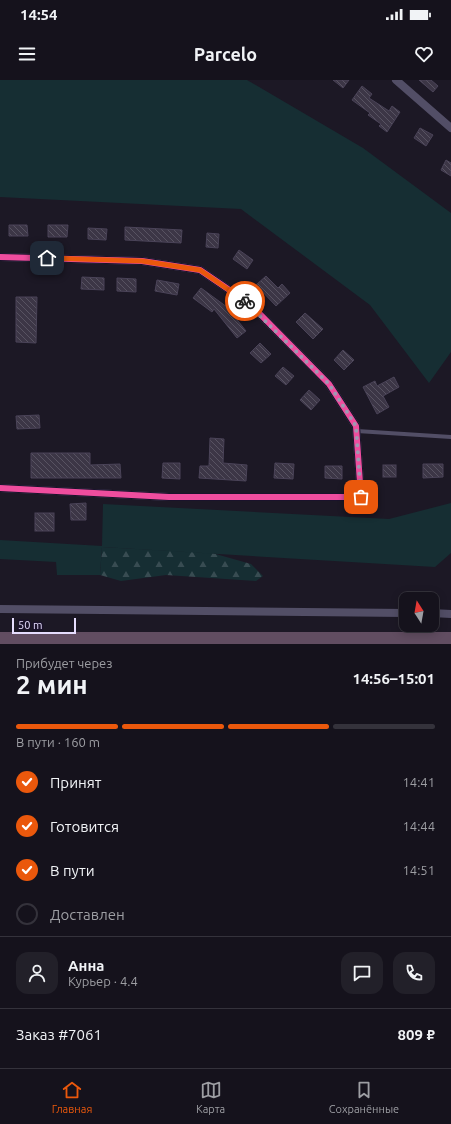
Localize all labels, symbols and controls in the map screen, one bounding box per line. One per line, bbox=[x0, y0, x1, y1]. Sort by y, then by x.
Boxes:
text: 14:54 bbox=[20, 6, 58, 23]
icon: menu bbox=[16, 43, 38, 65]
icon: heart bbox=[413, 43, 435, 65]
text: Parcelo bbox=[194, 44, 257, 64]
pin bbox=[30, 241, 64, 275]
icon: home bbox=[36, 247, 58, 269]
courier bbox=[225, 281, 265, 321]
icon: bike bbox=[234, 290, 256, 312]
pin bbox=[344, 480, 378, 514]
icon: bag bbox=[350, 486, 372, 508]
north arrow bbox=[399, 592, 439, 632]
map controls bbox=[399, 592, 439, 632]
scale bar bbox=[12, 616, 76, 635]
text: 50 m bbox=[18, 619, 42, 631]
text: Прибудет через bbox=[16, 656, 113, 670]
text: 2 мин bbox=[16, 670, 88, 699]
text: 14:56–15:01 bbox=[352, 670, 435, 687]
text: В пути · 160 m bbox=[16, 735, 100, 749]
icon: check bbox=[16, 771, 38, 793]
text: Принят bbox=[50, 774, 102, 791]
text: 14:41 bbox=[402, 775, 435, 789]
icon: check bbox=[16, 815, 38, 837]
text: Готовится bbox=[50, 818, 119, 835]
text: 14:44 bbox=[402, 819, 435, 833]
icon: check bbox=[16, 859, 38, 881]
text: В пути bbox=[50, 862, 95, 879]
text: 14:51 bbox=[402, 863, 435, 877]
text: Доставлен bbox=[50, 906, 125, 923]
button: person bbox=[16, 952, 58, 994]
button: chat bbox=[341, 952, 383, 994]
button: phone bbox=[393, 952, 435, 994]
text: Анна bbox=[68, 957, 104, 974]
text: Курьер · 4.4 bbox=[68, 974, 138, 988]
text: Заказ #7061 bbox=[16, 1026, 102, 1043]
text: 809 ₽ bbox=[398, 1026, 435, 1043]
tab: Главная bbox=[52, 1079, 92, 1115]
tab: Карта bbox=[196, 1079, 225, 1115]
tab: Сохранённые bbox=[329, 1079, 399, 1115]

